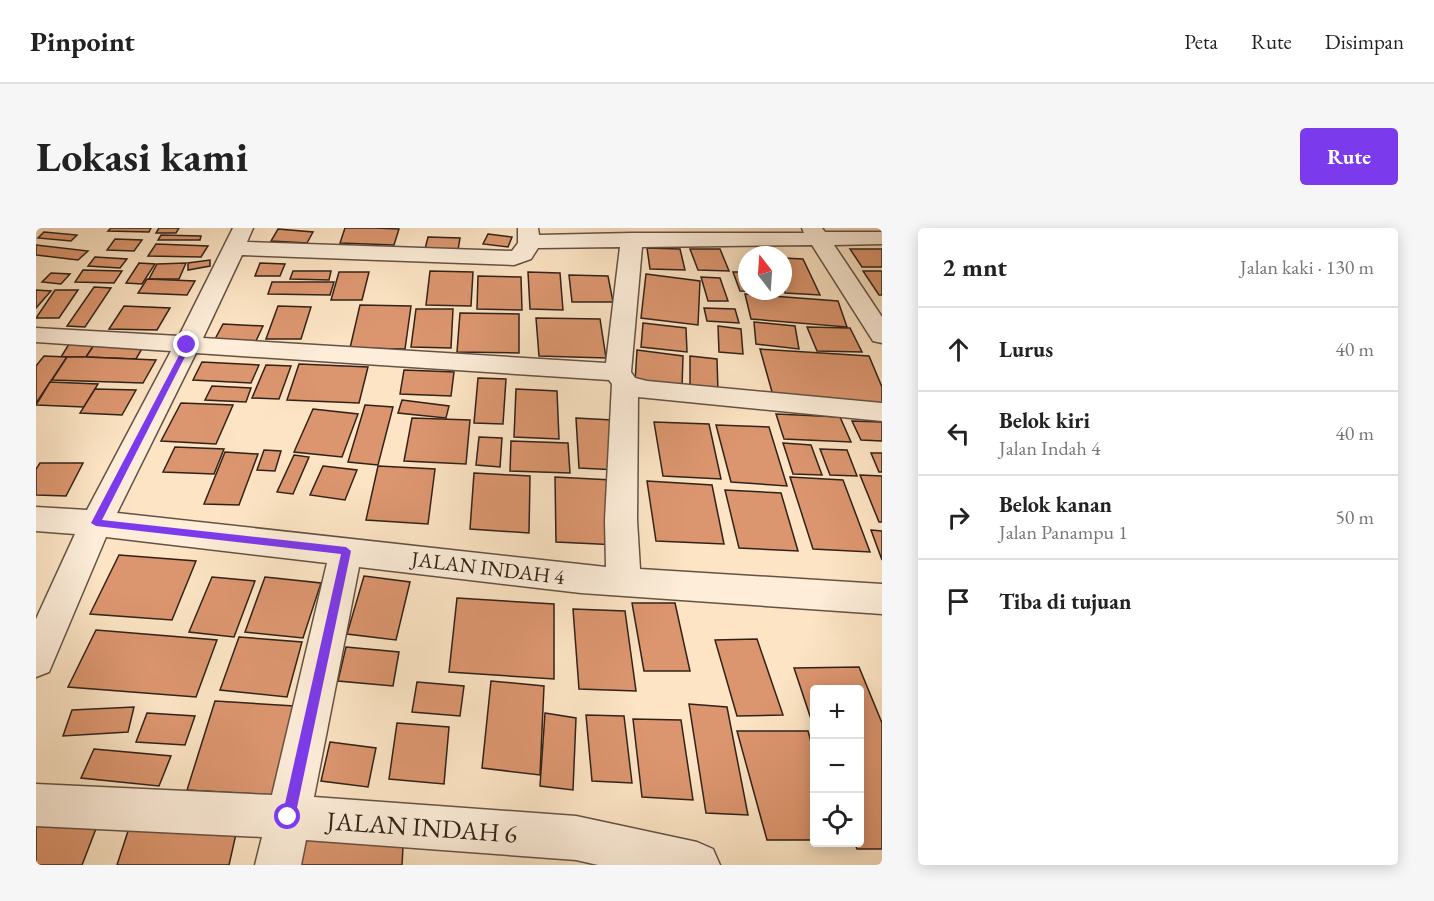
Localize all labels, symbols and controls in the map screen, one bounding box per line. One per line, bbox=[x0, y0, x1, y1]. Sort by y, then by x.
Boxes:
text: Pinpoint bbox=[30, 23, 135, 59]
text: Peta bbox=[1184, 28, 1218, 55]
text: Rute bbox=[1251, 28, 1292, 55]
text: Disimpan bbox=[1325, 28, 1404, 55]
button: Rute bbox=[1300, 128, 1398, 185]
text: Lokasi kami bbox=[36, 129, 248, 184]
north arrow bbox=[738, 246, 792, 300]
text: 2 mnt bbox=[942, 250, 1007, 284]
text: Jalan kaki · 130 m bbox=[1240, 254, 1374, 280]
route end bbox=[173, 331, 199, 357]
icon: ahead bbox=[942, 333, 975, 366]
text: Lurus bbox=[999, 335, 1053, 364]
text: 40 m bbox=[1335, 336, 1374, 362]
text: Belok kiri bbox=[999, 406, 1090, 435]
icon: left bbox=[942, 417, 975, 450]
text: 40 m bbox=[1335, 420, 1374, 446]
text: Jalan Indah 4 bbox=[999, 435, 1100, 461]
text: Belok kanan bbox=[999, 490, 1112, 519]
icon: right bbox=[942, 501, 975, 534]
text: 50 m bbox=[1335, 504, 1374, 530]
text: Jalan Panampu 1 bbox=[999, 519, 1128, 545]
street label: JALAN INDAH 4 bbox=[408, 544, 567, 590]
icon: arrive bbox=[942, 585, 975, 618]
text: Tiba di tujuan bbox=[999, 587, 1131, 616]
map controls bbox=[810, 685, 864, 847]
button: + bbox=[810, 685, 864, 739]
button: − bbox=[810, 739, 864, 793]
button: locate bbox=[810, 793, 864, 847]
route start bbox=[274, 803, 300, 829]
street label: JALAN INDAH 6 bbox=[324, 803, 518, 851]

